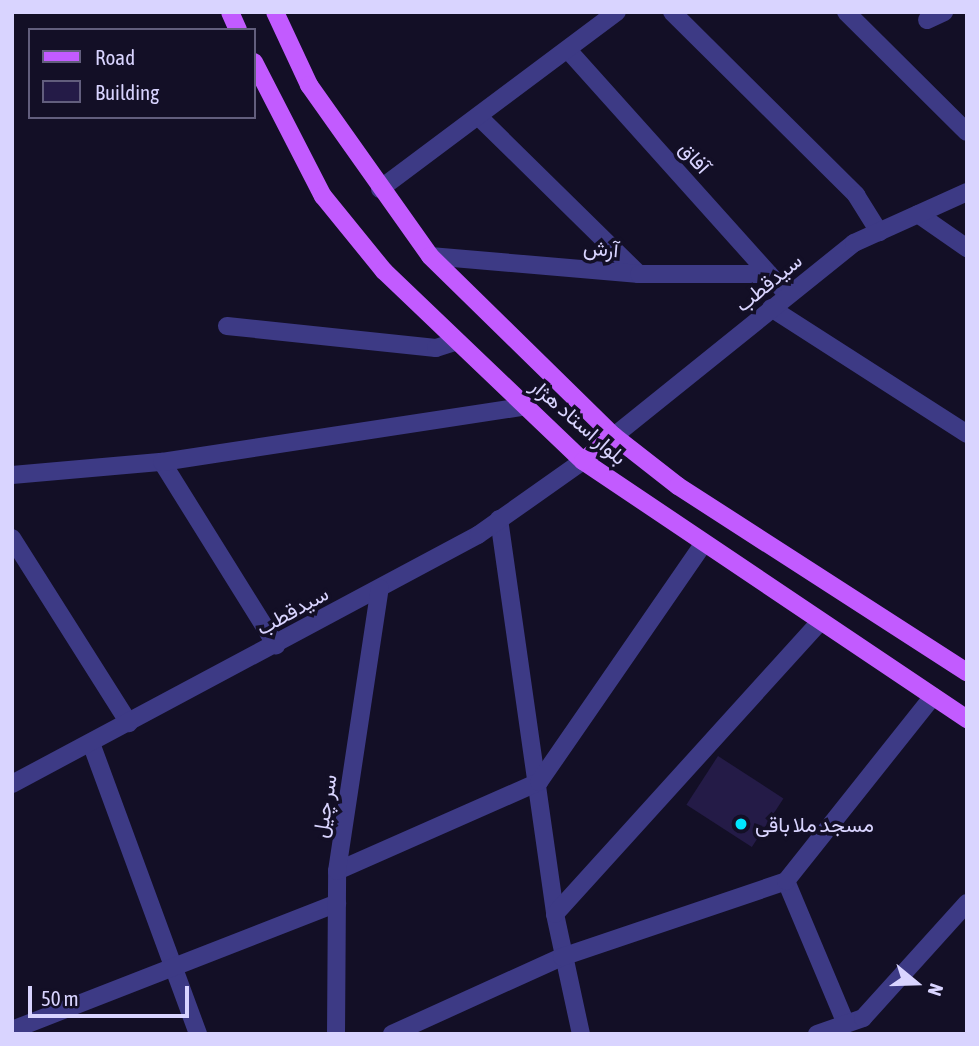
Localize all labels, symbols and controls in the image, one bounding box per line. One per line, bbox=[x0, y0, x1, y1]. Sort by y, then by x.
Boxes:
legend bbox=[28, 28, 256, 119]
text: Road bbox=[95, 45, 135, 69]
text: Building bbox=[95, 80, 159, 104]
street label: آفاق bbox=[674, 136, 716, 178]
street label: آرش bbox=[582, 234, 620, 262]
street label: سیدقطب bbox=[730, 247, 806, 317]
street label: بلوار استاد هژار bbox=[526, 372, 632, 470]
street label: سیدقطب bbox=[252, 580, 332, 640]
street label: سر چیل bbox=[307, 772, 341, 840]
place label: مسجد ملا باقی bbox=[755, 811, 874, 837]
marker: مسجد ملا باقی bbox=[733, 816, 749, 832]
north arrow bbox=[881, 948, 951, 1018]
scale bar bbox=[32, 972, 192, 1016]
text: N bbox=[924, 981, 948, 999]
text: 50 m bbox=[41, 986, 79, 1010]

